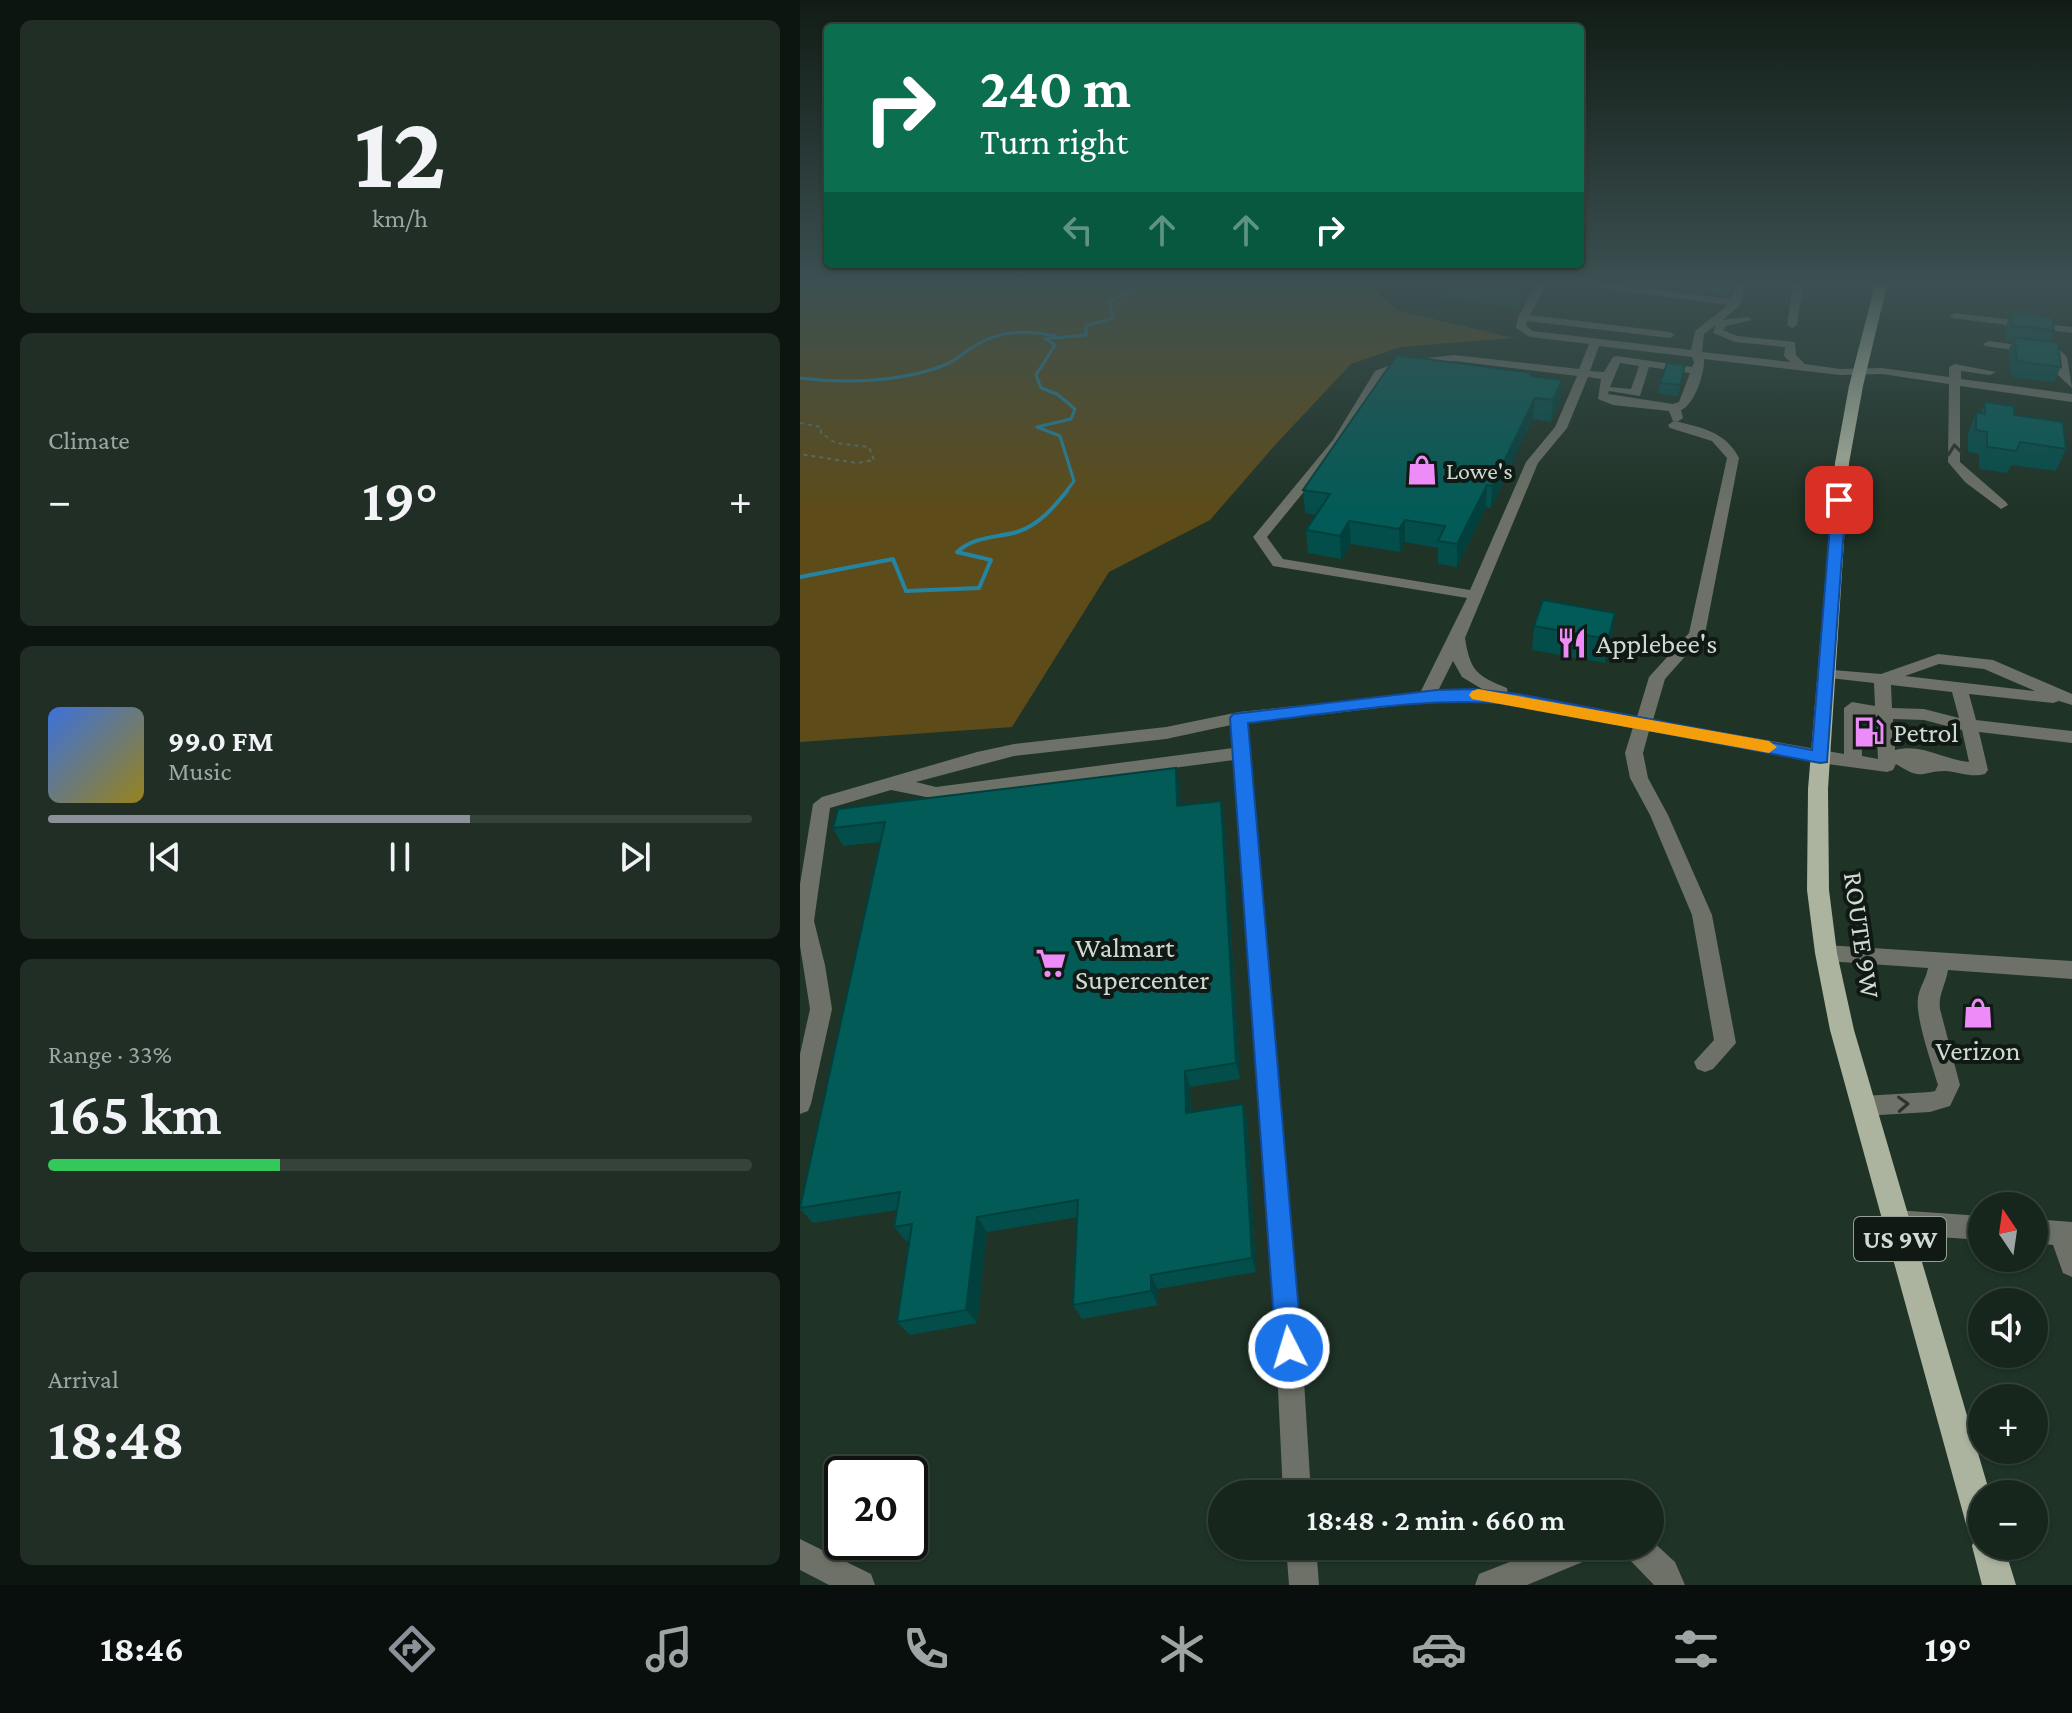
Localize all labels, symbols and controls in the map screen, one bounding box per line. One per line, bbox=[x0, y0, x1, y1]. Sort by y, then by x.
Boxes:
icon: right bbox=[848, 56, 952, 160]
text: 240 m bbox=[980, 57, 1131, 119]
text: 12 bbox=[354, 94, 446, 209]
text: Turn right bbox=[980, 122, 1128, 162]
text: km/h bbox=[372, 204, 428, 233]
icon: left bbox=[1056, 208, 1100, 252]
icon: ahead bbox=[1140, 208, 1184, 252]
icon: ahead bbox=[1224, 208, 1268, 252]
icon: right bbox=[1308, 208, 1352, 252]
text: Climate bbox=[48, 426, 130, 455]
one-way arrow bbox=[1946, 444, 1963, 457]
shop icon: Lowe's bbox=[1405, 453, 1439, 487]
place label: Lowe's bbox=[1446, 457, 1513, 484]
text: 19° bbox=[362, 466, 438, 533]
pin bbox=[1805, 466, 1873, 534]
text: − bbox=[48, 476, 71, 524]
text: + bbox=[729, 476, 752, 524]
icon: arrive bbox=[1817, 478, 1861, 522]
restaurant icon: Applebee's bbox=[1555, 626, 1589, 660]
place label: Applebee's bbox=[1596, 628, 1717, 659]
fuel station icon: Petrol bbox=[1852, 715, 1886, 749]
place label: Petrol bbox=[1893, 717, 1959, 748]
text: 99.0 FM bbox=[168, 724, 274, 757]
text: Music bbox=[168, 757, 231, 786]
icon: previous bbox=[143, 835, 187, 879]
icon: pause bbox=[378, 835, 422, 879]
icon: next bbox=[613, 835, 657, 879]
street label: ROUTE 9W bbox=[1838, 870, 1886, 1001]
place label: Walmart Supercenter bbox=[1075, 932, 1209, 995]
supermarket icon: Walmart Supercenter bbox=[1034, 946, 1068, 980]
shop icon: Verizon bbox=[1961, 996, 1995, 1030]
place label: Verizon bbox=[1935, 1035, 2021, 1066]
text: Range · 33% bbox=[48, 1040, 172, 1069]
text: 165 km bbox=[48, 1080, 222, 1147]
one-way arrow bbox=[1897, 1096, 1910, 1113]
north arrow bbox=[1968, 1192, 2048, 1272]
map controls bbox=[1968, 1192, 2048, 1560]
road number: US 9W bbox=[1854, 1217, 1946, 1261]
button: sound bbox=[1968, 1288, 2048, 1368]
position arrow bbox=[1247, 1306, 1331, 1390]
text: Arrival bbox=[48, 1365, 119, 1394]
button: + bbox=[1968, 1384, 2048, 1464]
text: 18:48 bbox=[48, 1405, 185, 1472]
speed limit sign: 20 bbox=[824, 1456, 928, 1560]
button: − bbox=[1968, 1480, 2048, 1560]
text: 18:48 · 2 min · 660 m bbox=[1307, 1503, 1565, 1536]
icon: directions bbox=[384, 1621, 440, 1677]
icon: music bbox=[641, 1621, 697, 1677]
icon: phone bbox=[898, 1621, 954, 1677]
icon: climate bbox=[1154, 1621, 1210, 1677]
icon: car bbox=[1411, 1621, 1467, 1677]
icon: filters bbox=[1668, 1621, 1724, 1677]
text: 18:46 bbox=[100, 1629, 184, 1669]
text: 19° bbox=[1924, 1629, 1972, 1669]

